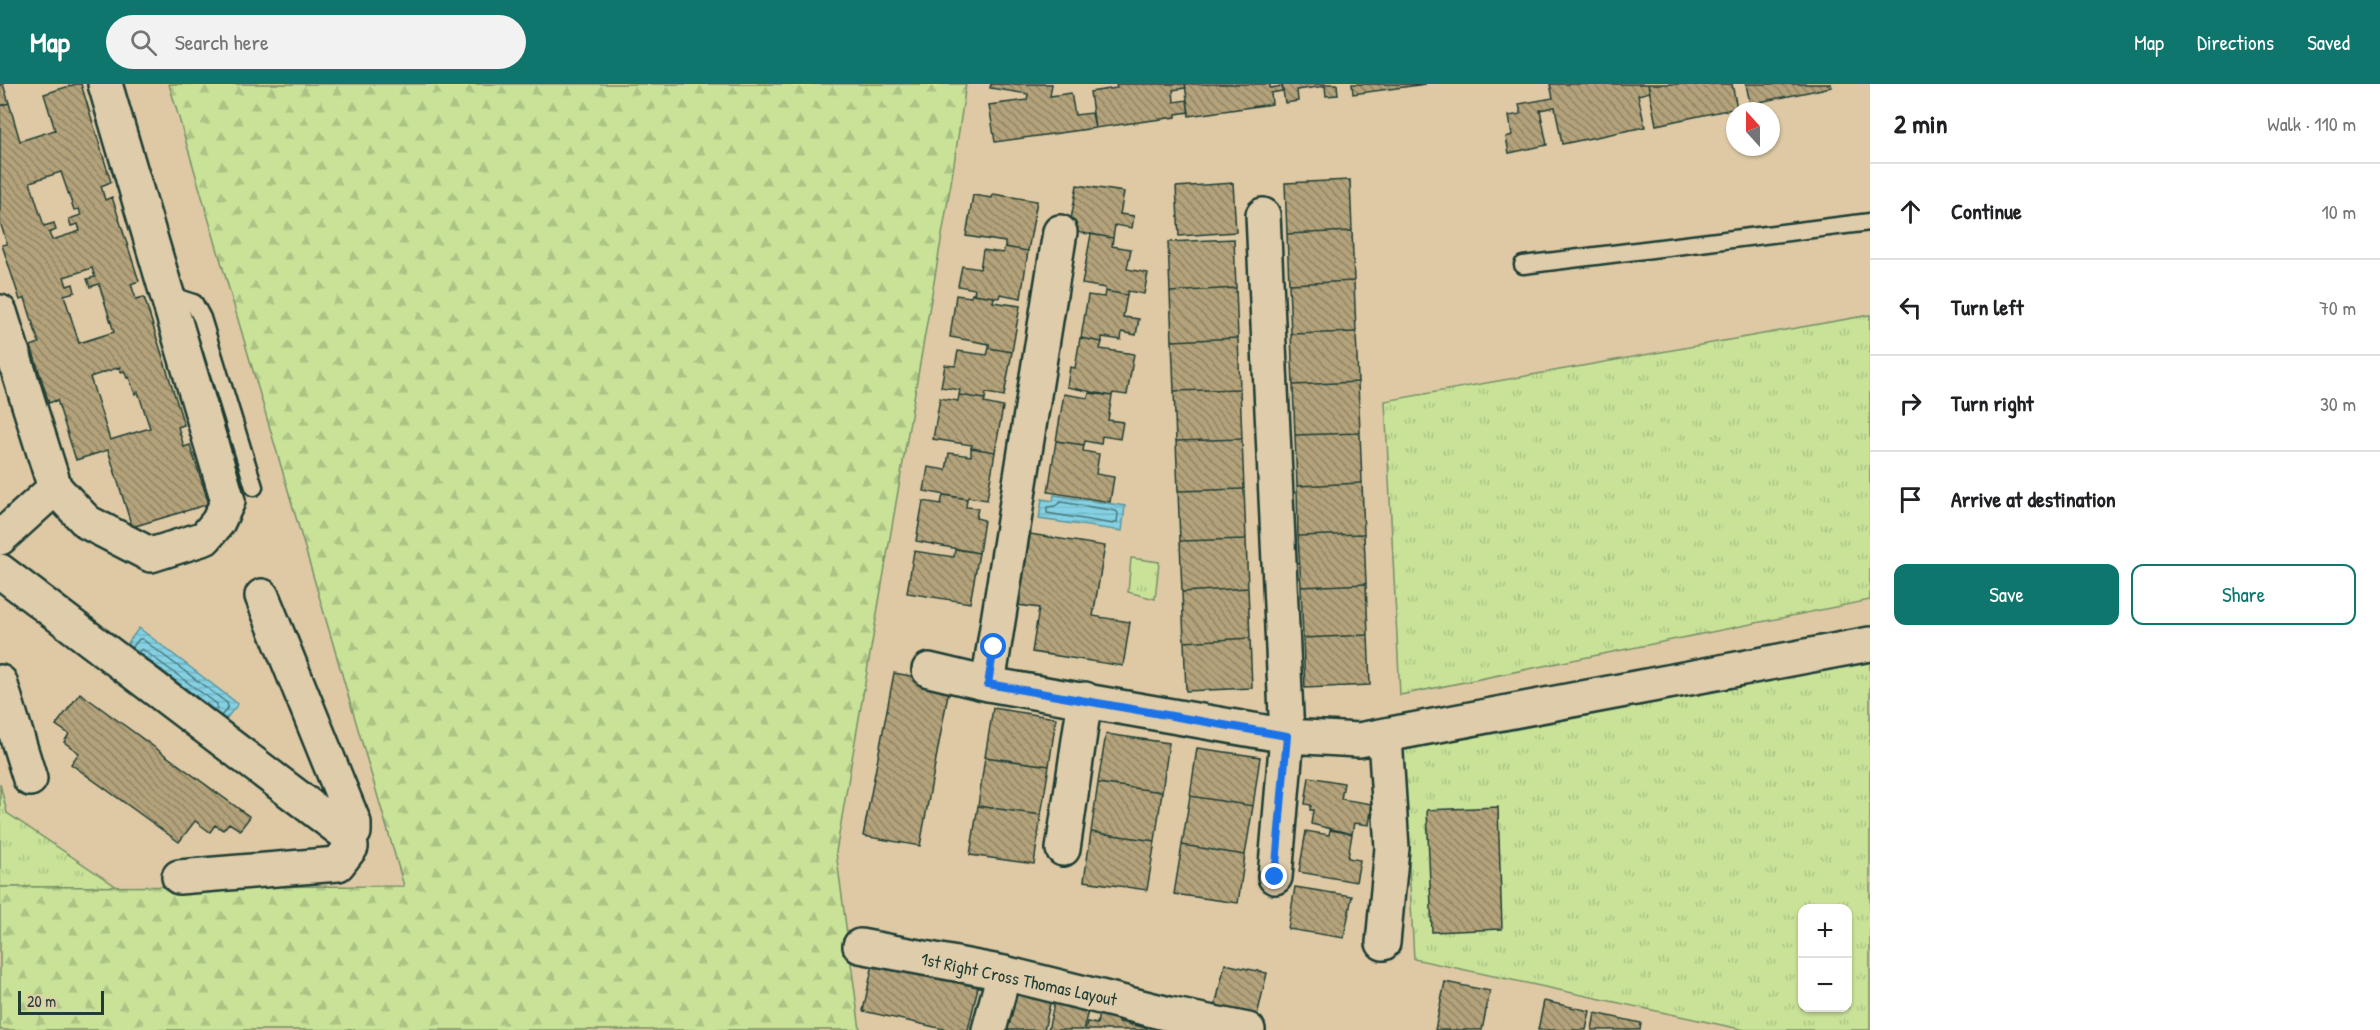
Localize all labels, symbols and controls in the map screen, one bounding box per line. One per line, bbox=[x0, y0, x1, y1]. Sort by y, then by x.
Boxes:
search box bbox=[106, 15, 526, 69]
text: Map bbox=[30, 23, 70, 61]
icon: search bbox=[127, 26, 160, 59]
text: Search here bbox=[175, 27, 269, 57]
text: Map bbox=[2134, 28, 2164, 57]
text: Directions bbox=[2197, 28, 2274, 57]
text: Saved bbox=[2307, 28, 2350, 57]
north arrow bbox=[1726, 102, 1780, 156]
text: 2 min bbox=[1894, 106, 1947, 141]
text: Walk · 110 m bbox=[2267, 110, 2356, 137]
icon: ahead bbox=[1894, 195, 1927, 228]
text: Continue bbox=[1951, 196, 2022, 226]
text: 10 m bbox=[2322, 198, 2356, 225]
icon: left bbox=[1894, 291, 1927, 324]
text: Turn left bbox=[1951, 292, 2024, 322]
text: 70 m bbox=[2319, 294, 2356, 321]
icon: right bbox=[1894, 387, 1927, 420]
text: Turn right bbox=[1951, 388, 2034, 418]
text: 30 m bbox=[2320, 390, 2356, 417]
icon: arrive bbox=[1894, 483, 1927, 516]
text: Arrive at destination bbox=[1951, 484, 2116, 514]
button: Save bbox=[1894, 564, 2119, 625]
button: Share bbox=[2131, 564, 2356, 625]
route start bbox=[980, 633, 1006, 659]
route end bbox=[1261, 863, 1287, 889]
map controls bbox=[1798, 904, 1852, 1012]
button: + bbox=[1798, 904, 1852, 958]
street label: 1st Right Cross Thomas Layout bbox=[919, 946, 1120, 1012]
button: − bbox=[1798, 958, 1852, 1012]
scale bar bbox=[18, 988, 104, 1016]
text: 20 m bbox=[27, 990, 56, 1012]

